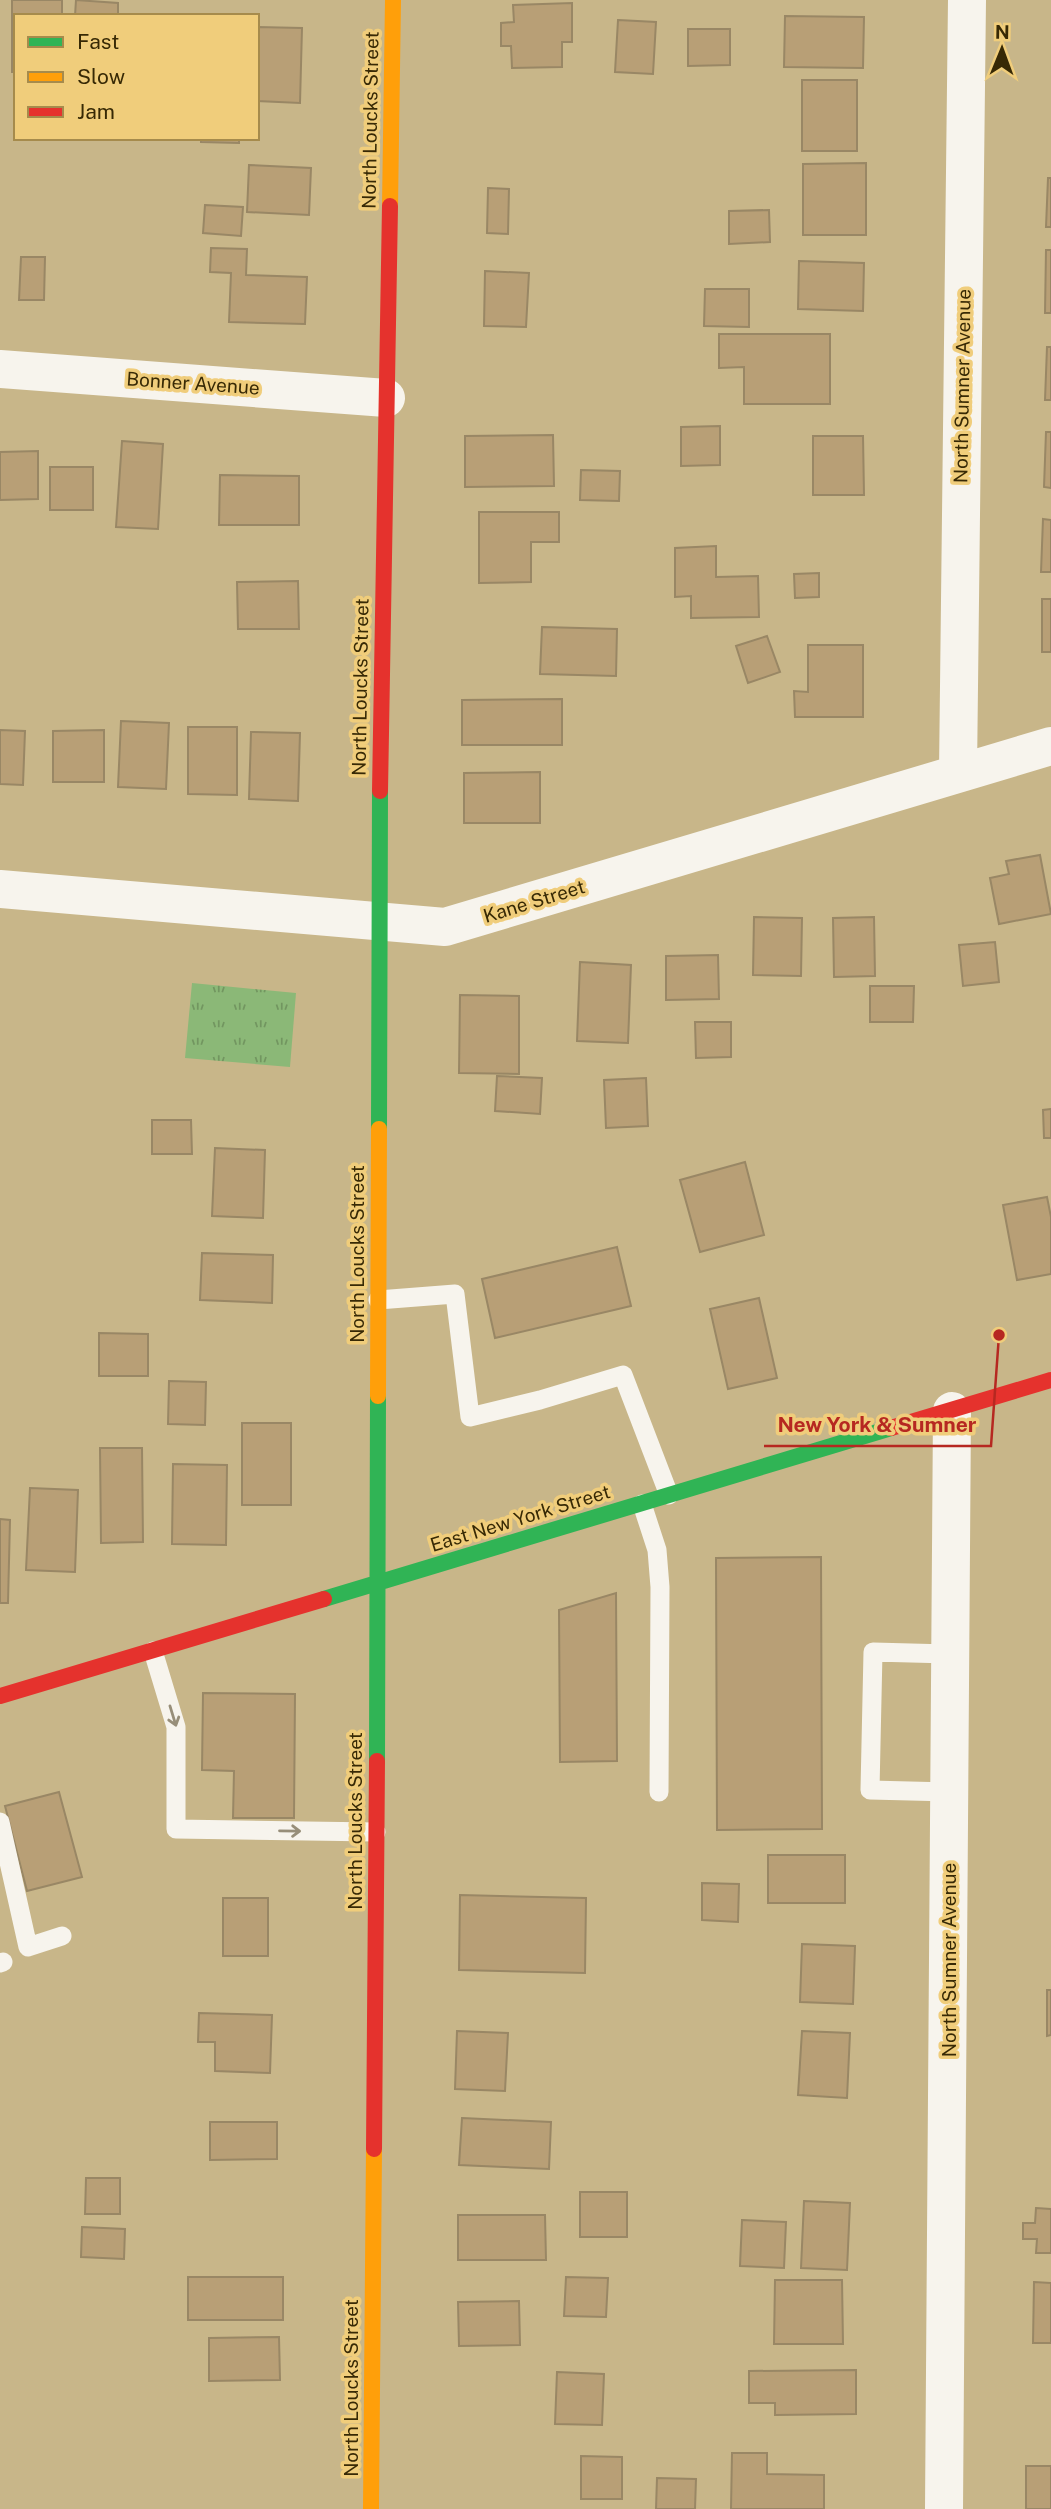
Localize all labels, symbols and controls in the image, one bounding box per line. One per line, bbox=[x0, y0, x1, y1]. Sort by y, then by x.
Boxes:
legend bbox=[14, 14, 259, 140]
north arrow bbox=[967, 14, 1037, 84]
text: N bbox=[995, 21, 1010, 43]
text: Fast bbox=[77, 29, 119, 54]
street label: North Loucks Street bbox=[357, 31, 383, 209]
text: Slow bbox=[77, 64, 125, 89]
text: Jam bbox=[77, 99, 115, 124]
street label: North Sumner Avenue bbox=[949, 289, 975, 483]
street label: Bonner Avenue bbox=[126, 367, 260, 399]
street label: North Loucks Street bbox=[347, 598, 373, 776]
street label: Kane Street bbox=[481, 875, 587, 927]
street label: North Loucks Street bbox=[346, 1165, 368, 1343]
callout: New York & Sumner bbox=[764, 1404, 991, 1446]
text: New York & Sumner bbox=[777, 1412, 977, 1437]
street label: East New York Street bbox=[427, 1480, 613, 1556]
one-way arrow bbox=[167, 1705, 180, 1727]
street label: North Loucks Street bbox=[344, 1732, 366, 1910]
one-way arrow bbox=[278, 1824, 301, 1838]
street label: North Sumner Avenue bbox=[938, 1863, 960, 2057]
street label: North Loucks Street bbox=[340, 2299, 362, 2477]

